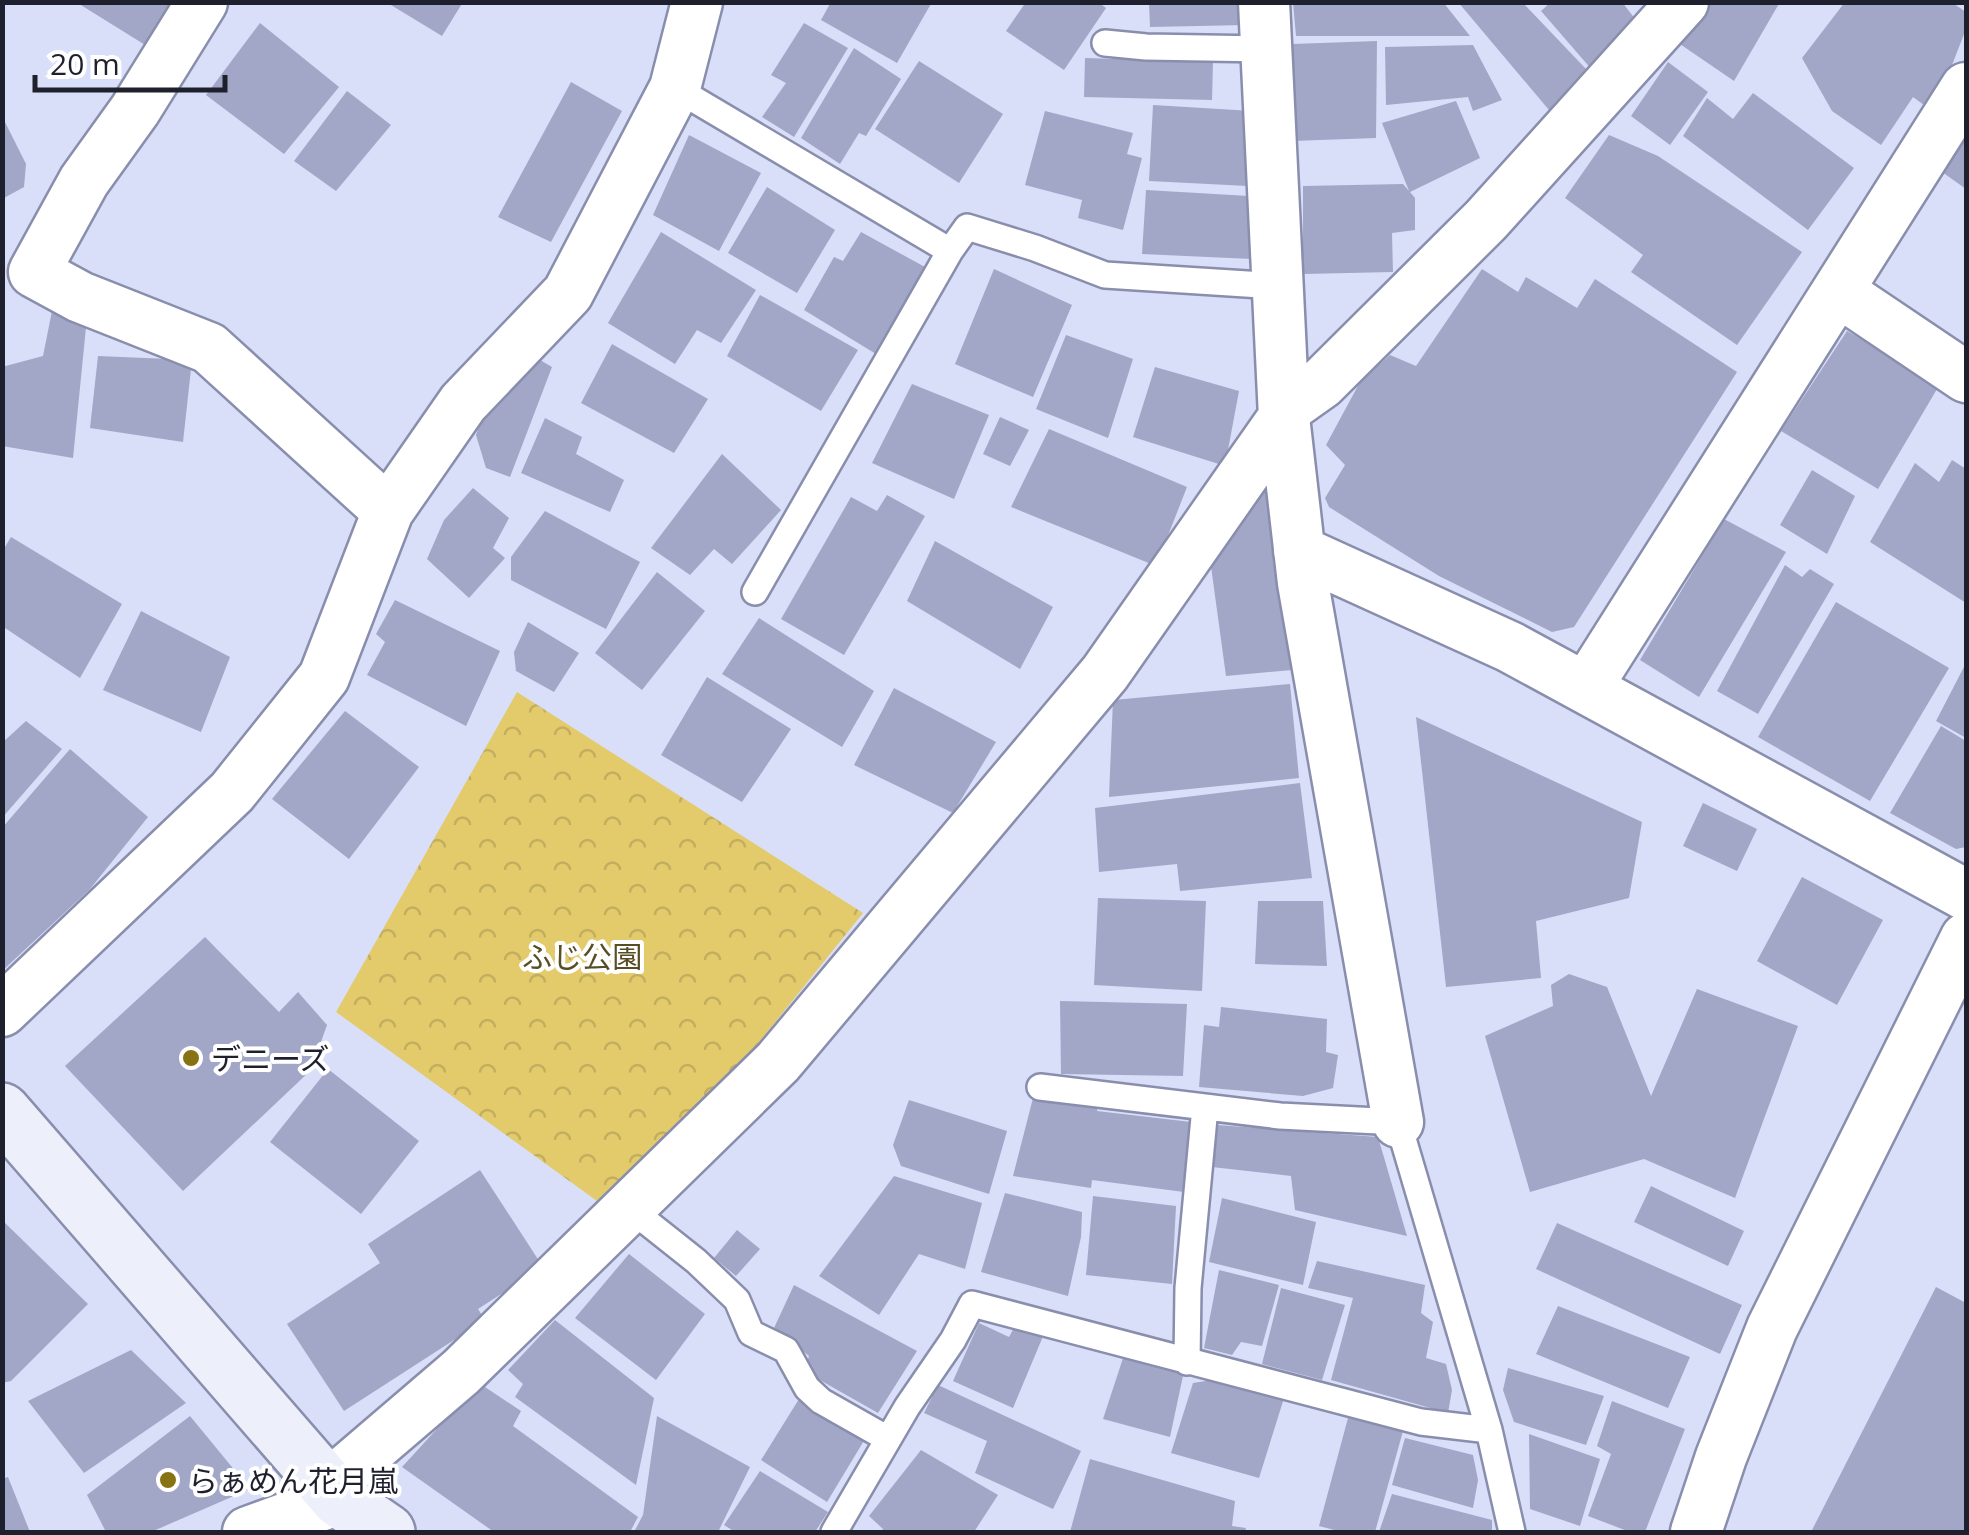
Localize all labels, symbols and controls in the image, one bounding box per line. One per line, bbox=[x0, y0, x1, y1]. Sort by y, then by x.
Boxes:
scale bar bbox=[35, 30, 225, 92]
text: 20 m bbox=[50, 43, 120, 84]
park label: ふじ公園 bbox=[522, 936, 642, 977]
place label: デニーズ bbox=[211, 1038, 330, 1079]
marker: デニーズ bbox=[180, 1047, 202, 1069]
place label: らぁめん花月嵐 bbox=[188, 1460, 398, 1501]
marker: らぁめん花月嵐 bbox=[157, 1469, 179, 1491]

